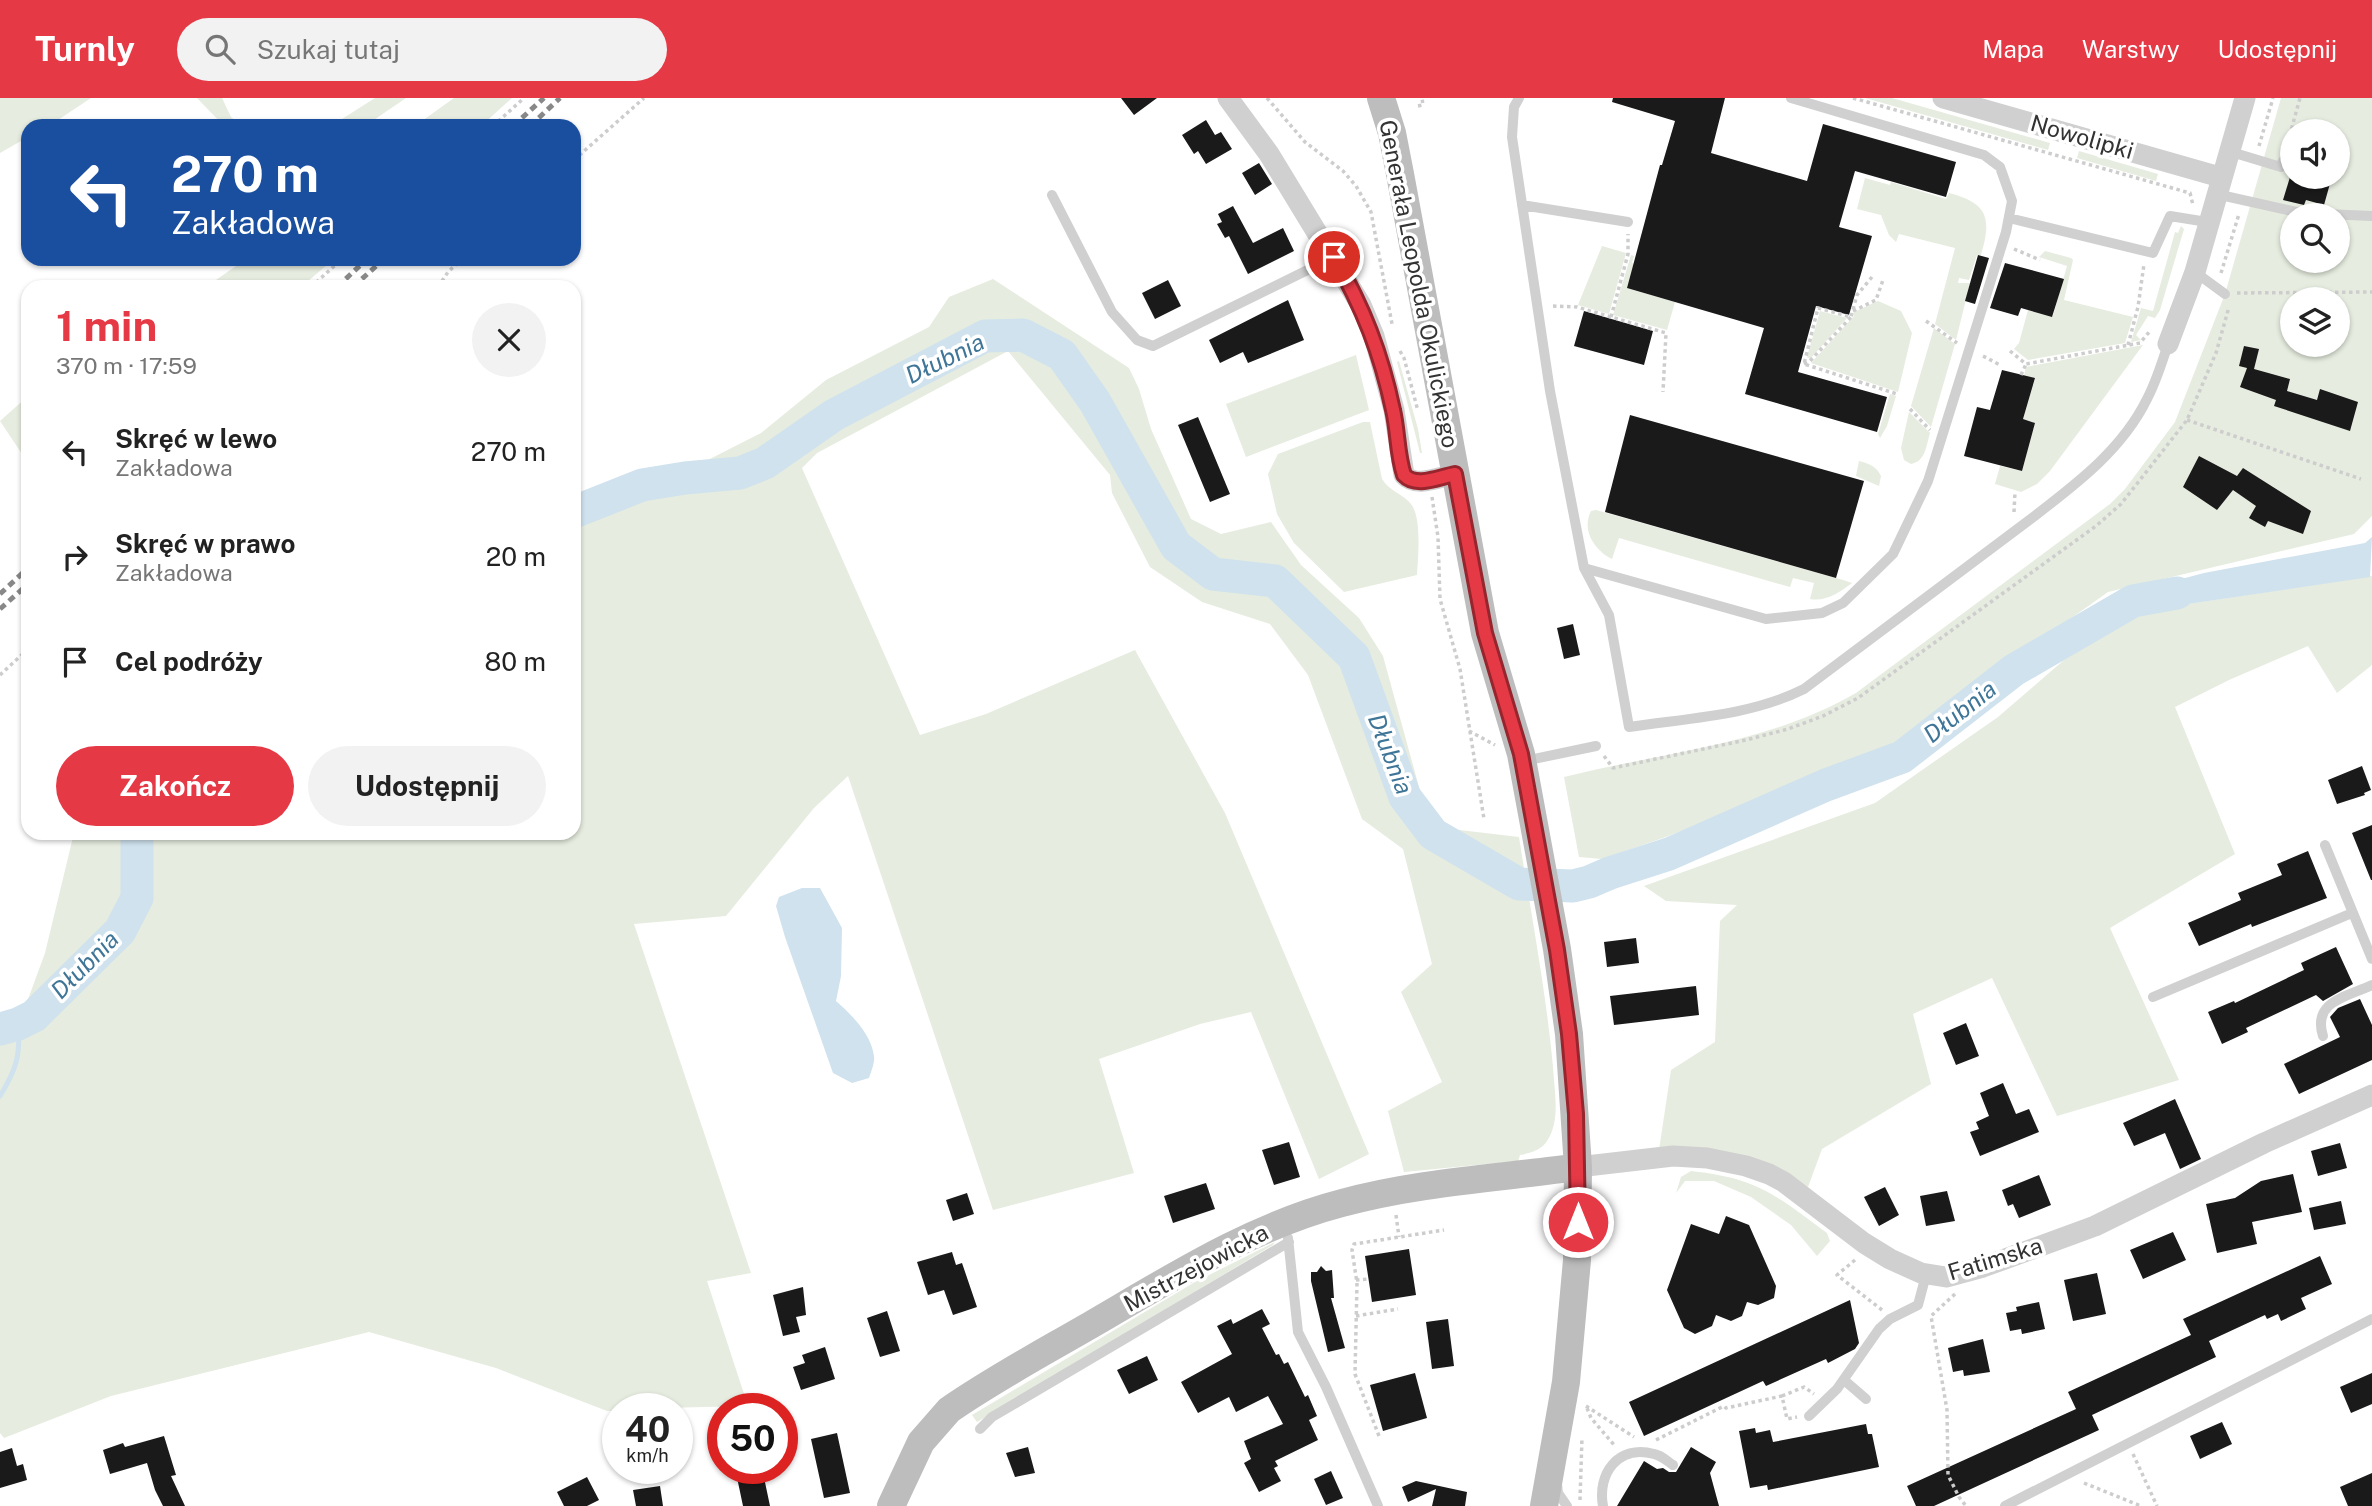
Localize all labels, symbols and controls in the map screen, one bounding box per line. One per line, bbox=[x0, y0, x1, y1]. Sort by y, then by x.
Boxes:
search box bbox=[177, 18, 667, 81]
text: Turnly bbox=[35, 30, 135, 68]
icon: search bbox=[201, 30, 239, 68]
text: Szukaj tutaj bbox=[257, 34, 400, 65]
text: Mapa bbox=[1982, 35, 2044, 63]
text: Warstwy bbox=[2082, 35, 2180, 63]
text: Udostępnij bbox=[2218, 35, 2337, 63]
street label: Nowolipki bbox=[2028, 109, 2137, 164]
street label: Generała Leopolda Okulickiego bbox=[1374, 117, 1465, 450]
map controls bbox=[2280, 119, 2350, 357]
button: sound bbox=[2280, 119, 2350, 189]
text: 270 m bbox=[171, 145, 319, 203]
icon: left bbox=[56, 147, 147, 238]
button: search bbox=[2280, 203, 2350, 273]
text: Zakładowa bbox=[171, 204, 335, 241]
pin bbox=[1304, 227, 1364, 287]
icon: arrive bbox=[1315, 238, 1353, 276]
button: layers bbox=[2280, 287, 2350, 357]
text: 1 min bbox=[56, 301, 157, 350]
button: close bbox=[472, 303, 546, 377]
water label: Dłubnia bbox=[901, 327, 988, 389]
text: 370 m · 17:59 bbox=[56, 352, 197, 379]
text: Skręć w lewo bbox=[115, 423, 277, 454]
icon: left bbox=[56, 433, 94, 471]
text: 270 m bbox=[471, 436, 546, 467]
text: Zakładowa bbox=[115, 454, 233, 481]
text: Skręć w prawo bbox=[115, 528, 295, 559]
icon: right bbox=[56, 538, 94, 576]
text: 20 m bbox=[486, 541, 546, 572]
text: Zakładowa bbox=[115, 559, 233, 586]
icon: arrive bbox=[56, 643, 94, 681]
text: Cel podróży bbox=[115, 646, 263, 677]
text: 80 m bbox=[485, 646, 546, 677]
water label: Dłubnia bbox=[1918, 674, 2001, 748]
water label: Dłubnia bbox=[1363, 709, 1419, 798]
button: Zakończ bbox=[56, 746, 294, 826]
button: Udostępnij bbox=[308, 746, 546, 826]
water label: Dłubnia bbox=[45, 925, 124, 1004]
position arrow bbox=[1541, 1185, 1615, 1259]
street label: Mistrzejowicka bbox=[1119, 1218, 1273, 1317]
street label: Fatimska bbox=[1944, 1231, 2045, 1286]
speed limit sign: 50 bbox=[707, 1393, 798, 1484]
text: 40 bbox=[625, 1409, 670, 1450]
text: km/h bbox=[626, 1445, 669, 1466]

